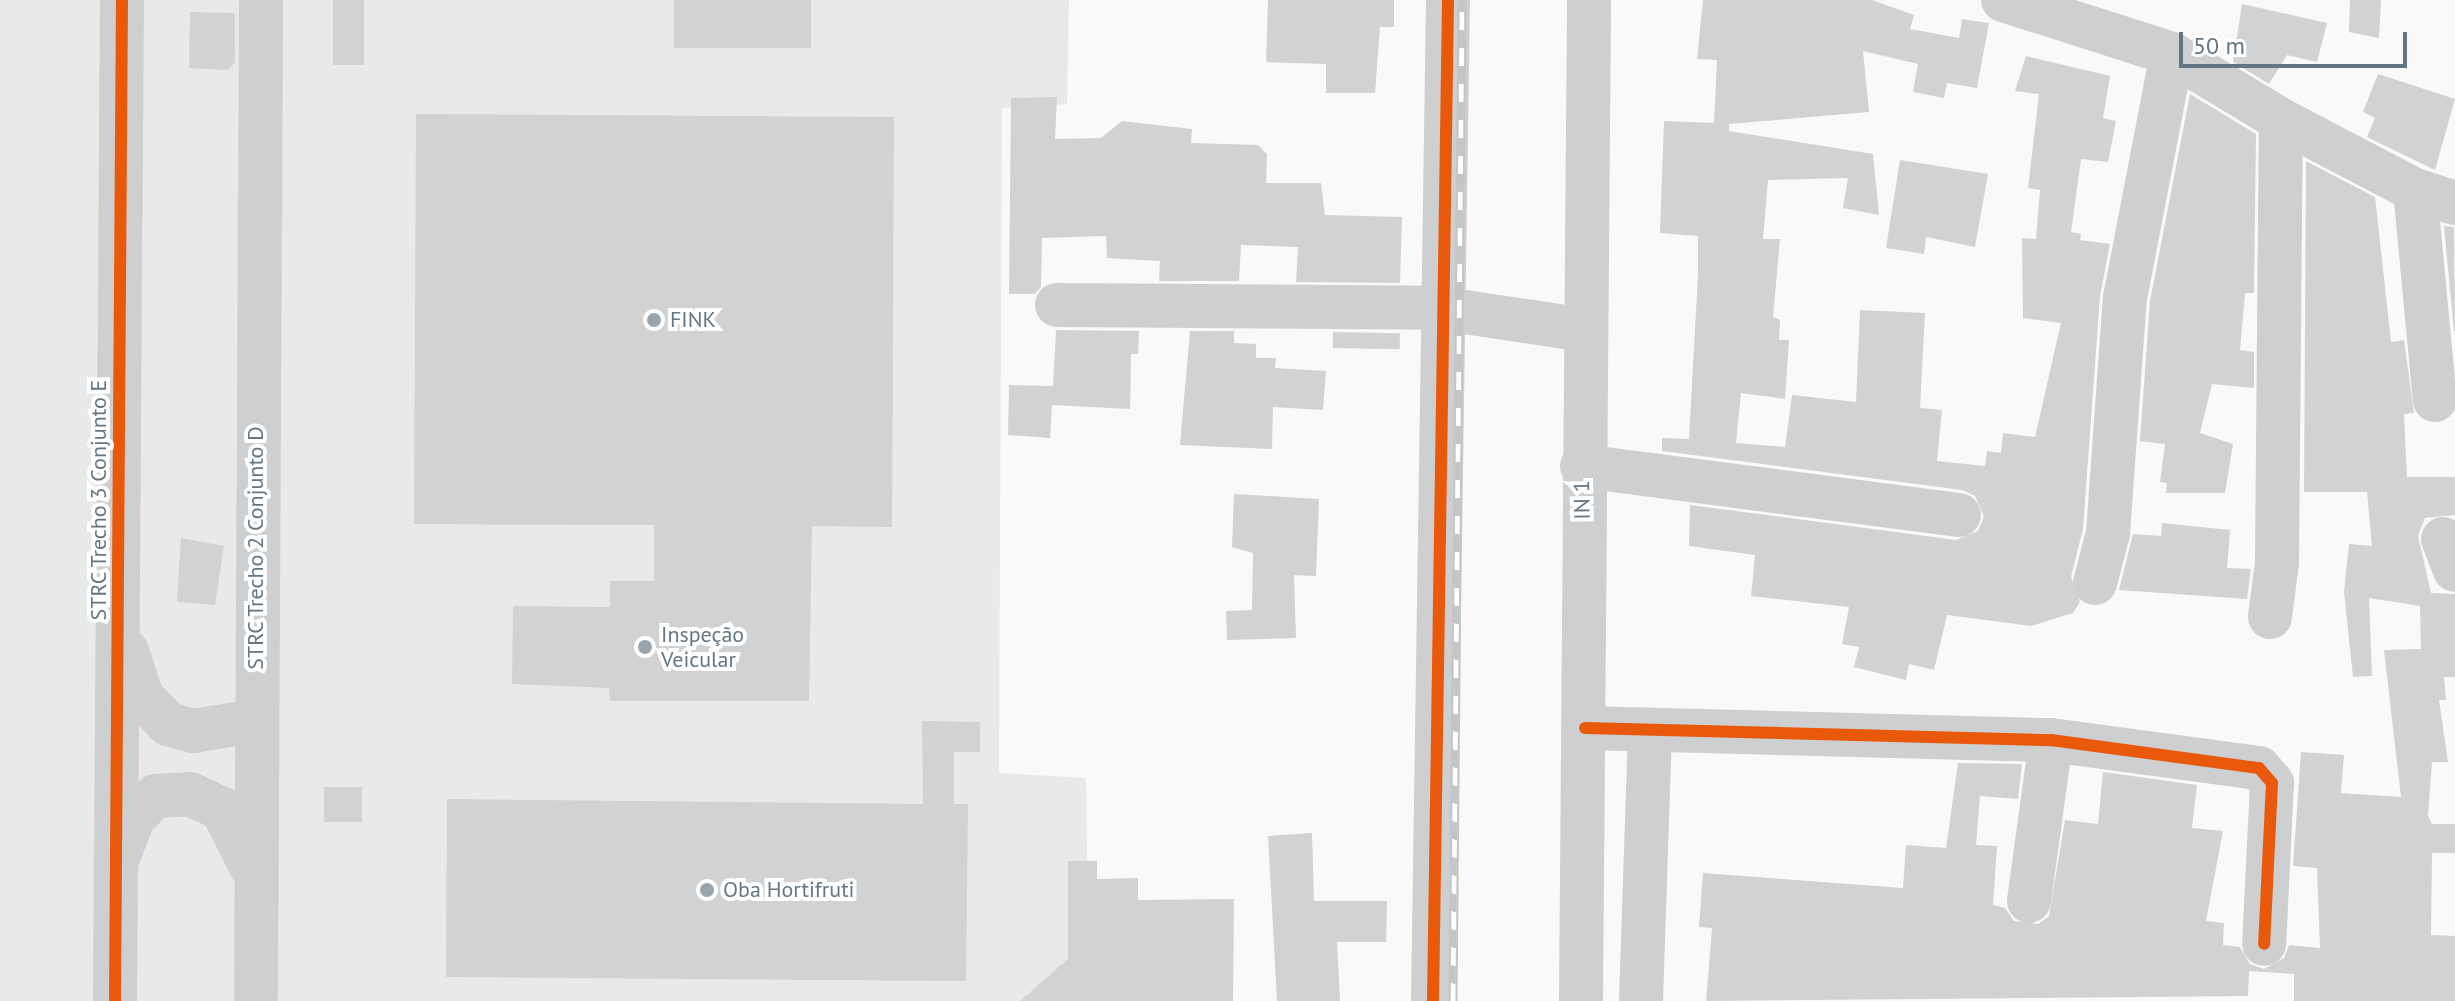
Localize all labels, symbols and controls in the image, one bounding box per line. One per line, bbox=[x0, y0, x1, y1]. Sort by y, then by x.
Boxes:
scale bar bbox=[2183, 16, 2411, 66]
text: 50 m bbox=[2193, 30, 2245, 61]
place label: FINK bbox=[670, 307, 716, 333]
marker: FINK bbox=[645, 311, 663, 329]
street label: STRC Trecho 3 Conjunto E bbox=[86, 379, 112, 621]
street label: STRC Trecho 2 Conjunto D bbox=[243, 426, 269, 670]
street label: IN 1 bbox=[1568, 480, 1596, 520]
place label: Inspeção Veicular bbox=[661, 621, 744, 672]
marker: Inspeção Veicular bbox=[636, 638, 654, 656]
place label: Oba Hortifruti bbox=[723, 877, 854, 903]
marker: Oba Hortifruti bbox=[698, 881, 716, 899]

